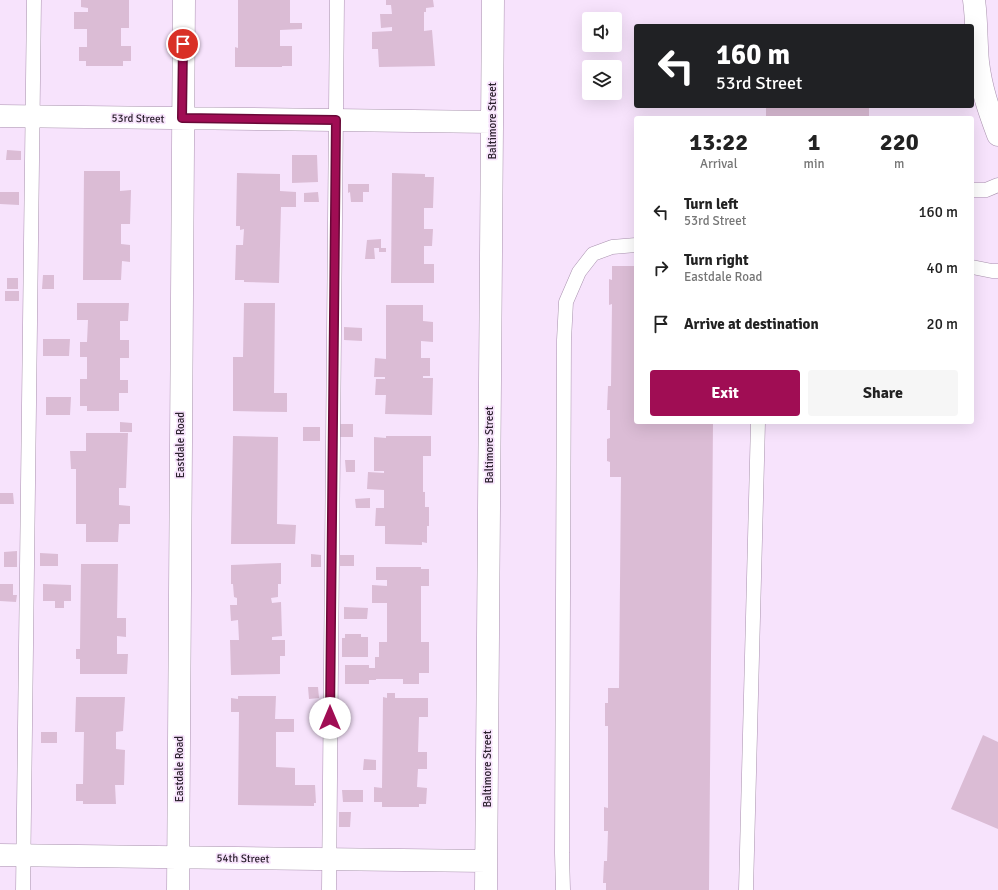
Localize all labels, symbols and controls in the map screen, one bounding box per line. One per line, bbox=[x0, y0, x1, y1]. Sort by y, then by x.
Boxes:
map controls bbox=[582, 12, 622, 100]
button: sound bbox=[582, 12, 622, 52]
pin bbox=[166, 27, 200, 61]
icon: arrive bbox=[172, 33, 194, 55]
text: 160 m bbox=[716, 38, 790, 72]
icon: left bbox=[650, 40, 702, 92]
button: layers bbox=[582, 60, 622, 100]
text: 53rd Street bbox=[716, 72, 802, 94]
street label: Baltimore Street bbox=[486, 82, 499, 160]
street label: 53rd Street bbox=[112, 112, 165, 125]
text: 13:22 bbox=[689, 127, 748, 157]
text: 1 bbox=[808, 127, 820, 157]
text: 220 bbox=[880, 127, 919, 157]
text: Arrival bbox=[700, 156, 737, 172]
text: min bbox=[804, 156, 825, 172]
text: m bbox=[894, 156, 904, 172]
text: Turn left bbox=[684, 195, 738, 213]
icon: left bbox=[650, 201, 672, 223]
text: 160 m bbox=[918, 203, 958, 221]
text: 53rd Street bbox=[684, 213, 746, 229]
text: Turn right bbox=[684, 251, 749, 269]
icon: right bbox=[650, 257, 672, 279]
text: 40 m bbox=[927, 259, 958, 277]
text: Eastdale Road bbox=[684, 269, 762, 285]
icon: arrive bbox=[650, 313, 672, 335]
text: Arrive at destination bbox=[684, 315, 819, 333]
text: 20 m bbox=[927, 315, 958, 333]
button: Exit bbox=[650, 370, 800, 416]
button: Share bbox=[808, 370, 958, 416]
street label: Baltimore Street bbox=[483, 406, 496, 484]
street label: Eastdale Road bbox=[174, 412, 187, 478]
position arrow bbox=[309, 697, 351, 739]
street label: Baltimore Street bbox=[481, 730, 494, 808]
street label: Eastdale Road bbox=[173, 736, 186, 802]
street label: 54th Street bbox=[216, 852, 270, 865]

